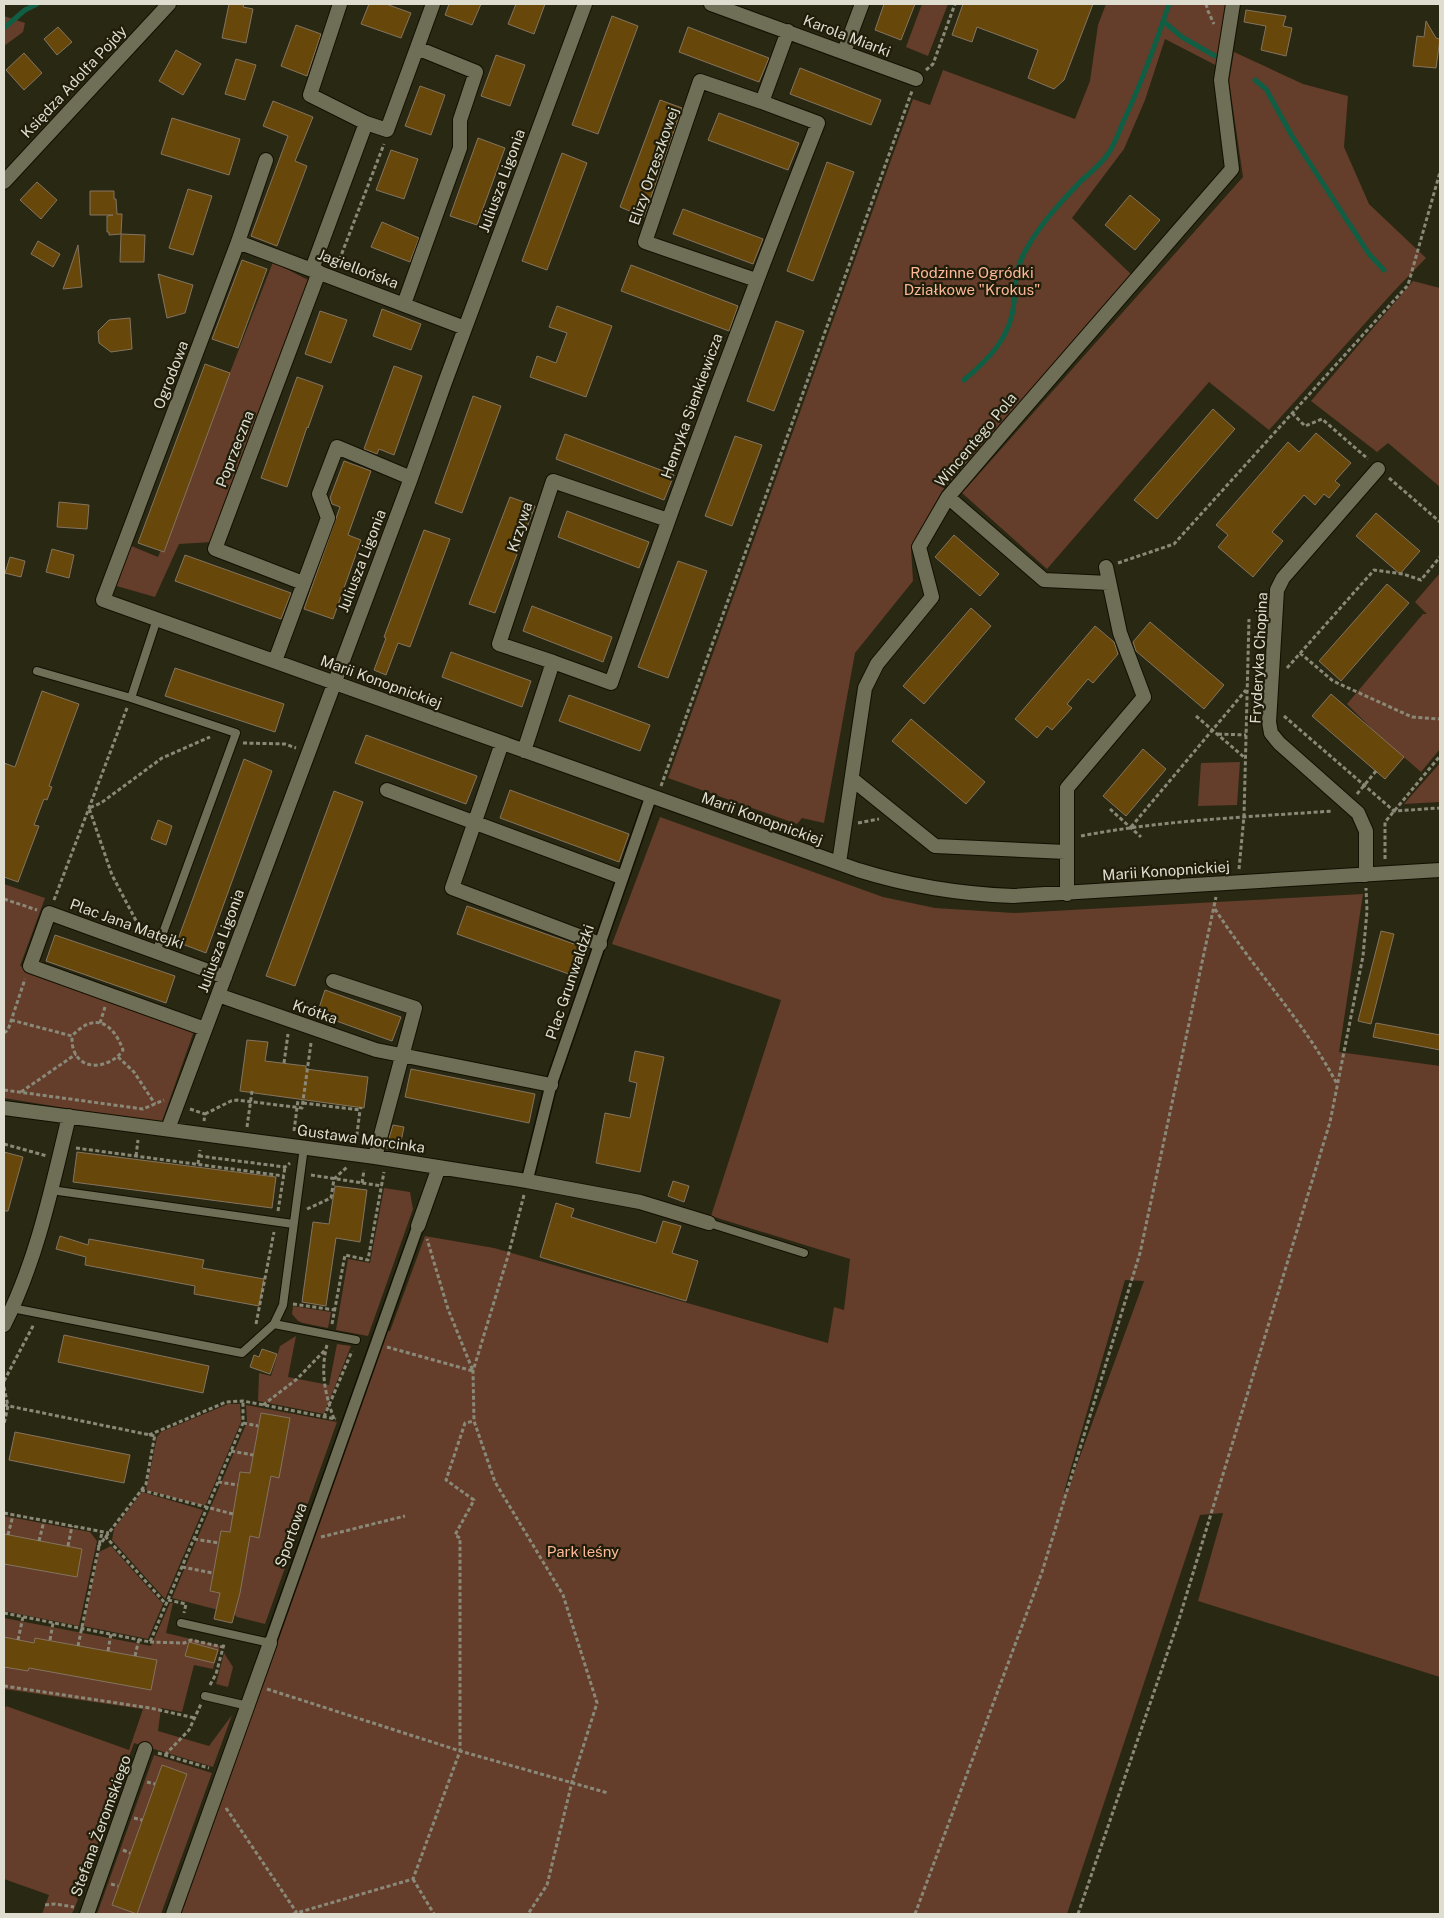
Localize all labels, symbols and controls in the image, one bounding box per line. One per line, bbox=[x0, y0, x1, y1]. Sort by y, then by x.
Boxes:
street label: Karola Miarki bbox=[801, 11, 893, 60]
street label: Księdza Adolfa Pojdy bbox=[17, 22, 130, 141]
street label: Elizy Orzeszkowej bbox=[625, 105, 682, 227]
street label: Juliusza Ligonia bbox=[475, 127, 528, 235]
street label: Jagiellońska bbox=[315, 245, 401, 292]
park label: Rodzinne Ogródki Działkowe "Krokus" bbox=[904, 264, 1040, 298]
street label: Henryka Sienkiewicza bbox=[657, 331, 726, 481]
street label: Ogrodowa bbox=[150, 338, 191, 411]
street label: Wincentego Pola bbox=[931, 389, 1020, 490]
street label: Poprzeczna bbox=[212, 408, 257, 489]
street label: Krzywa bbox=[504, 500, 536, 554]
street label: Juliusza Ligonia bbox=[334, 507, 389, 615]
street label: Fryderyka Chopina bbox=[1247, 592, 1270, 724]
street label: Marii Konopnickiej bbox=[318, 652, 444, 711]
street label: Marii Konopnickiej bbox=[699, 789, 825, 848]
street label: Marii Konopnickiej bbox=[1102, 858, 1230, 883]
street label: Juliusza Ligonia bbox=[194, 887, 247, 995]
street label: Plac Jana Matejki bbox=[68, 895, 187, 952]
street label: Plac Grunwaldzki bbox=[542, 922, 597, 1042]
street label: Krótka bbox=[290, 996, 340, 1027]
street label: Gustawa Morcinka bbox=[296, 1121, 426, 1156]
street label: Sportowa bbox=[271, 1500, 310, 1569]
park label: Park leśny bbox=[547, 1543, 619, 1560]
street label: Stefana Żeromskiego bbox=[66, 1753, 134, 1899]

